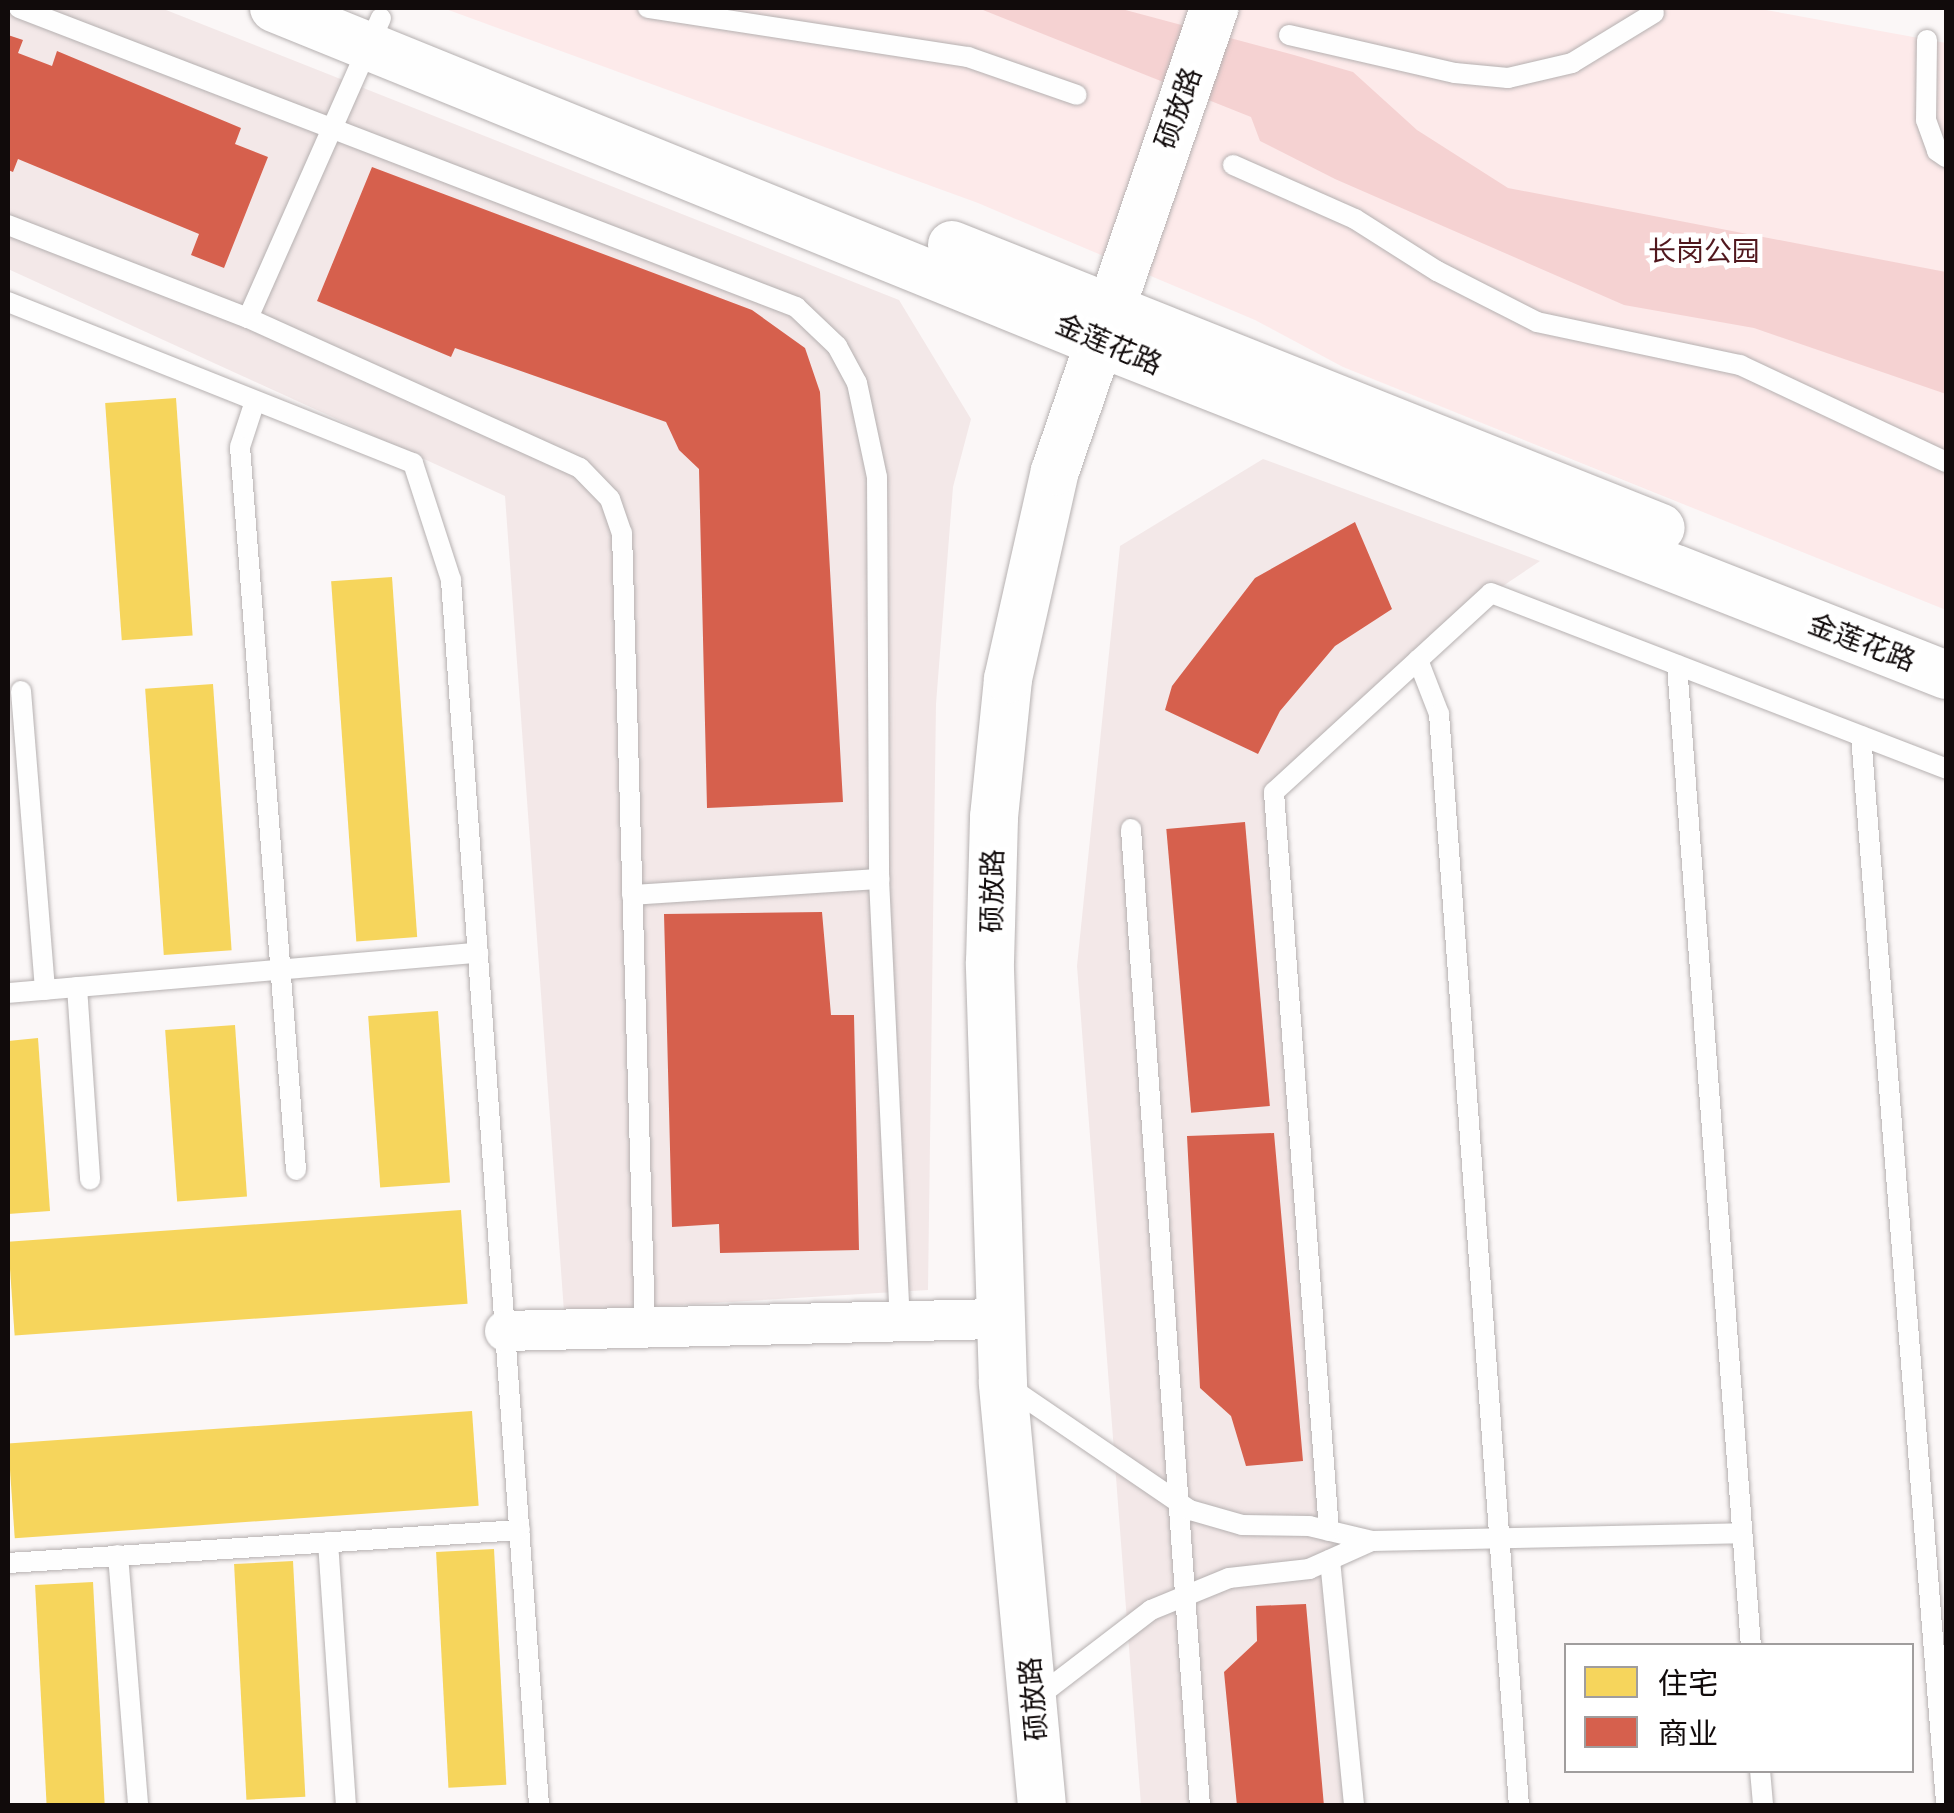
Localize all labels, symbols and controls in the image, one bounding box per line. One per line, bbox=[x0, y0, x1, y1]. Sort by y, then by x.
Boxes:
street label: 硕放路 bbox=[1148, 63, 1208, 153]
park label: 长岗公园 bbox=[1648, 234, 1760, 268]
street label: 金莲花路 bbox=[1051, 307, 1167, 381]
street label: 金莲花路 bbox=[1804, 606, 1920, 678]
street label: 硕放路 bbox=[974, 849, 1010, 933]
legend bbox=[1564, 1643, 1914, 1773]
street label: 硕放路 bbox=[1013, 1656, 1053, 1742]
text: 住宅 bbox=[1658, 1660, 1718, 1706]
text: 商业 bbox=[1658, 1710, 1718, 1756]

